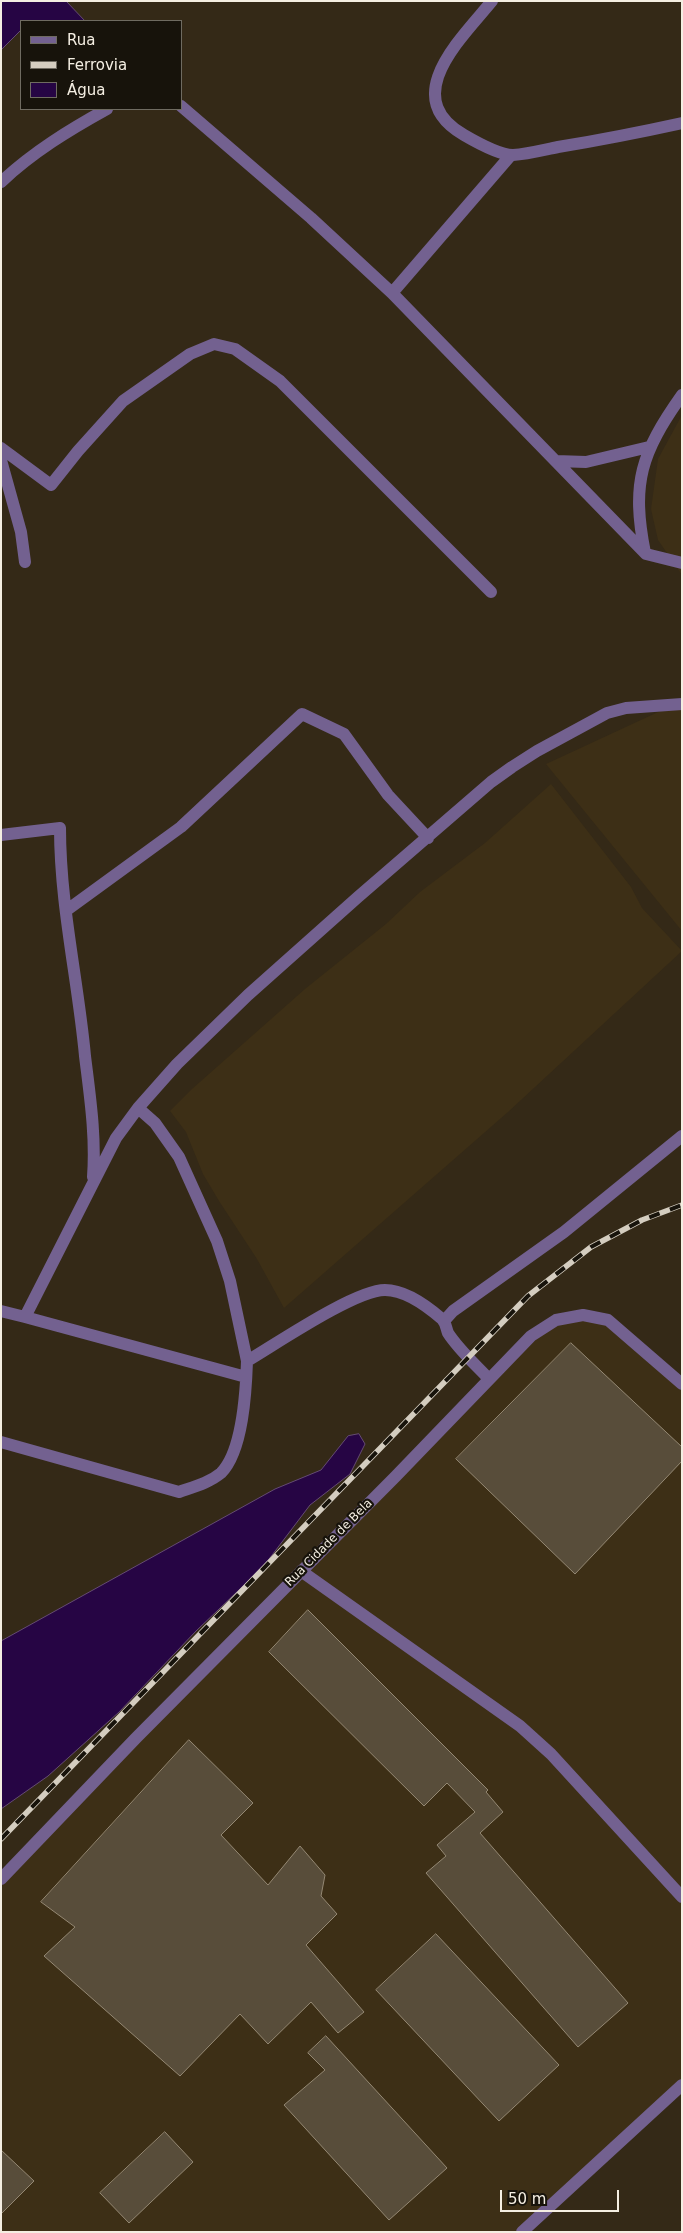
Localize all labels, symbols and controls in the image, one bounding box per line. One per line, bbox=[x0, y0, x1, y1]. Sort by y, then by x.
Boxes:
legend bbox=[20, 20, 182, 110]
text: Rua bbox=[67, 31, 95, 49]
text: Ferrovia bbox=[67, 56, 127, 74]
text: Água bbox=[67, 81, 105, 99]
street label: Rua Cidade de Bela bbox=[282, 1496, 376, 1590]
scale bar bbox=[503, 2180, 622, 2212]
text: 50 m bbox=[508, 2190, 546, 2208]

